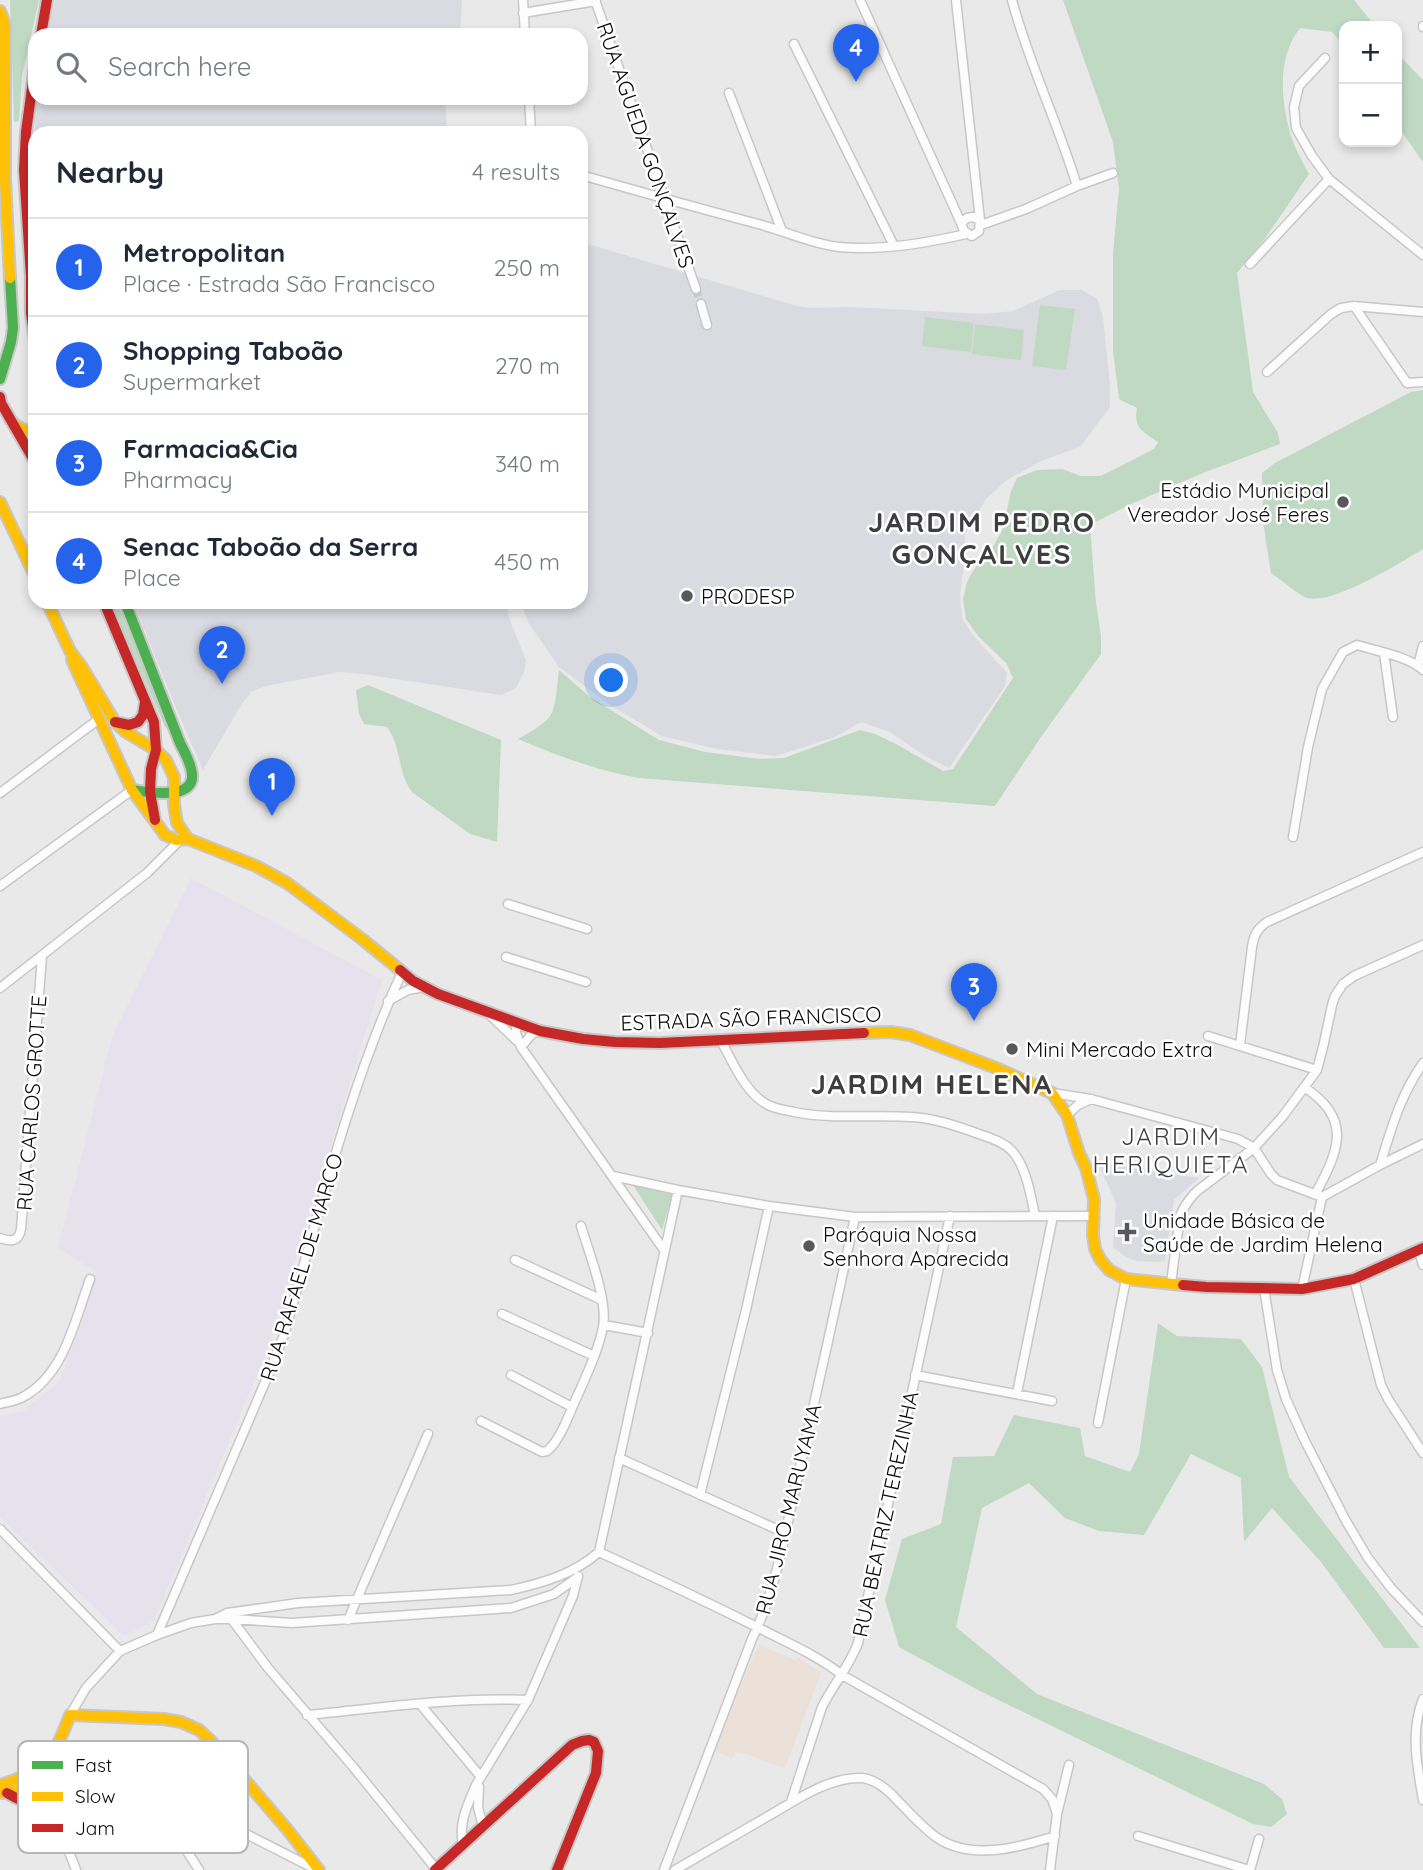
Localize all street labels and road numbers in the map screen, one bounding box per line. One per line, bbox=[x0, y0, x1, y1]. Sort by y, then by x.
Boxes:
street label: RUA AGUEDA GONÇALVES bbox=[592, 19, 700, 271]
street label: RUA CARLOS GROTTE bbox=[10, 994, 52, 1212]
street label: ESTRADA SÃO FRANCISCO bbox=[620, 1000, 882, 1036]
street label: RUA RAFAEL DE MARCO bbox=[254, 1150, 348, 1384]
street label: RUA BEATRIZ TEREZINHA bbox=[846, 1389, 924, 1639]
street label: RUA JIRO MARUYAMA bbox=[749, 1401, 827, 1617]

